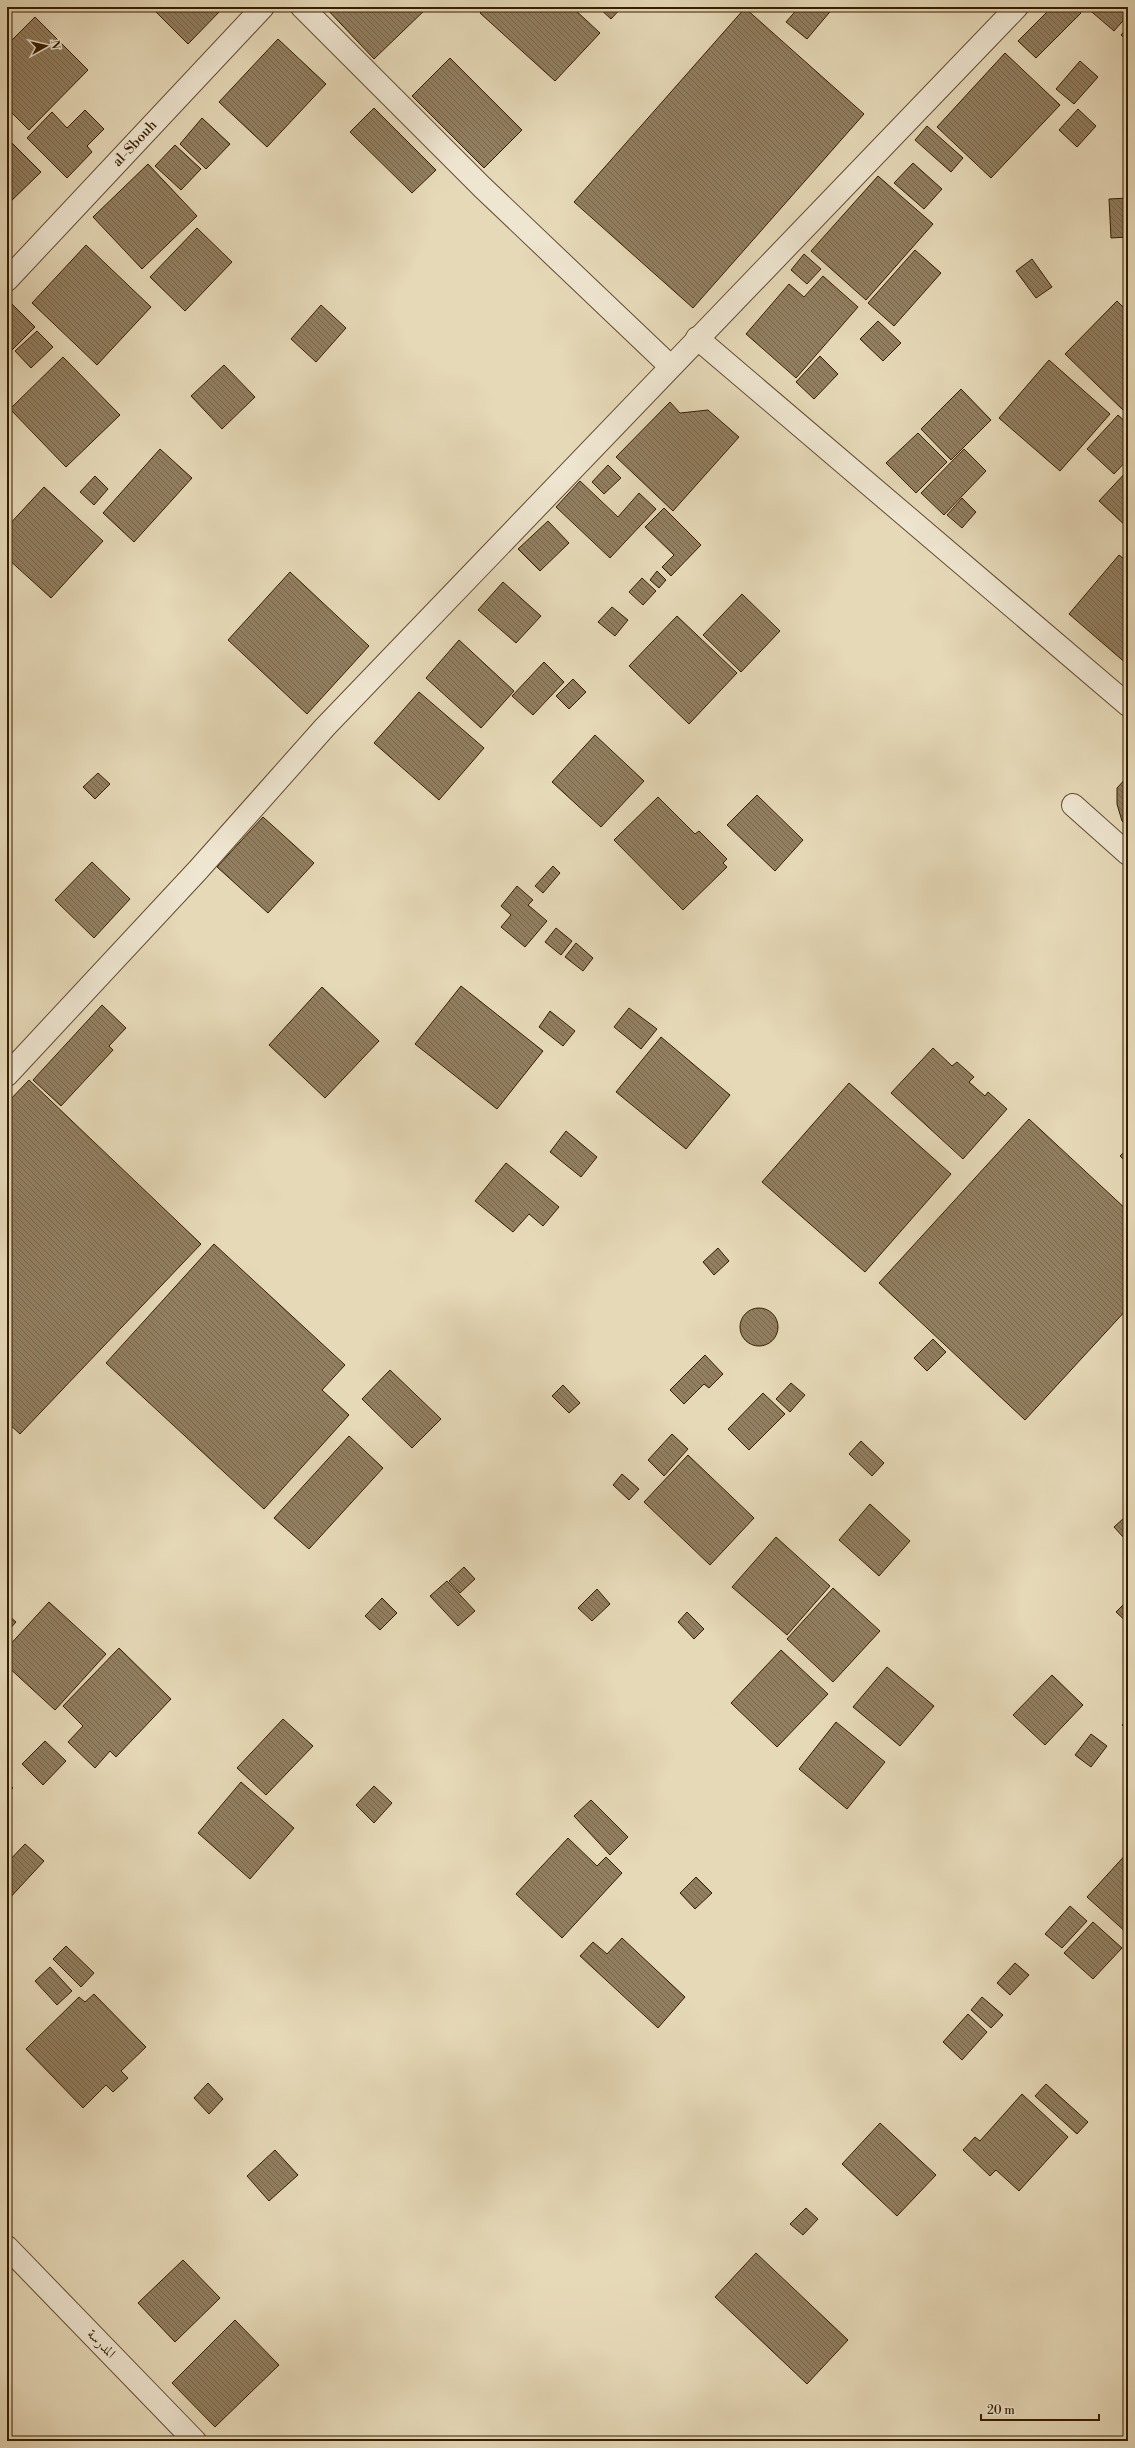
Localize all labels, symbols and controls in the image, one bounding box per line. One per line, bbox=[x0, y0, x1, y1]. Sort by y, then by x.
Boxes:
north arrow bbox=[26, 26, 66, 66]
text: N bbox=[47, 39, 62, 50]
street label: al-Sbouh bbox=[109, 116, 162, 171]
street label: المدرسة bbox=[83, 2326, 119, 2362]
scale bar bbox=[981, 2396, 1099, 2422]
text: 20 m bbox=[987, 2403, 1015, 2418]

